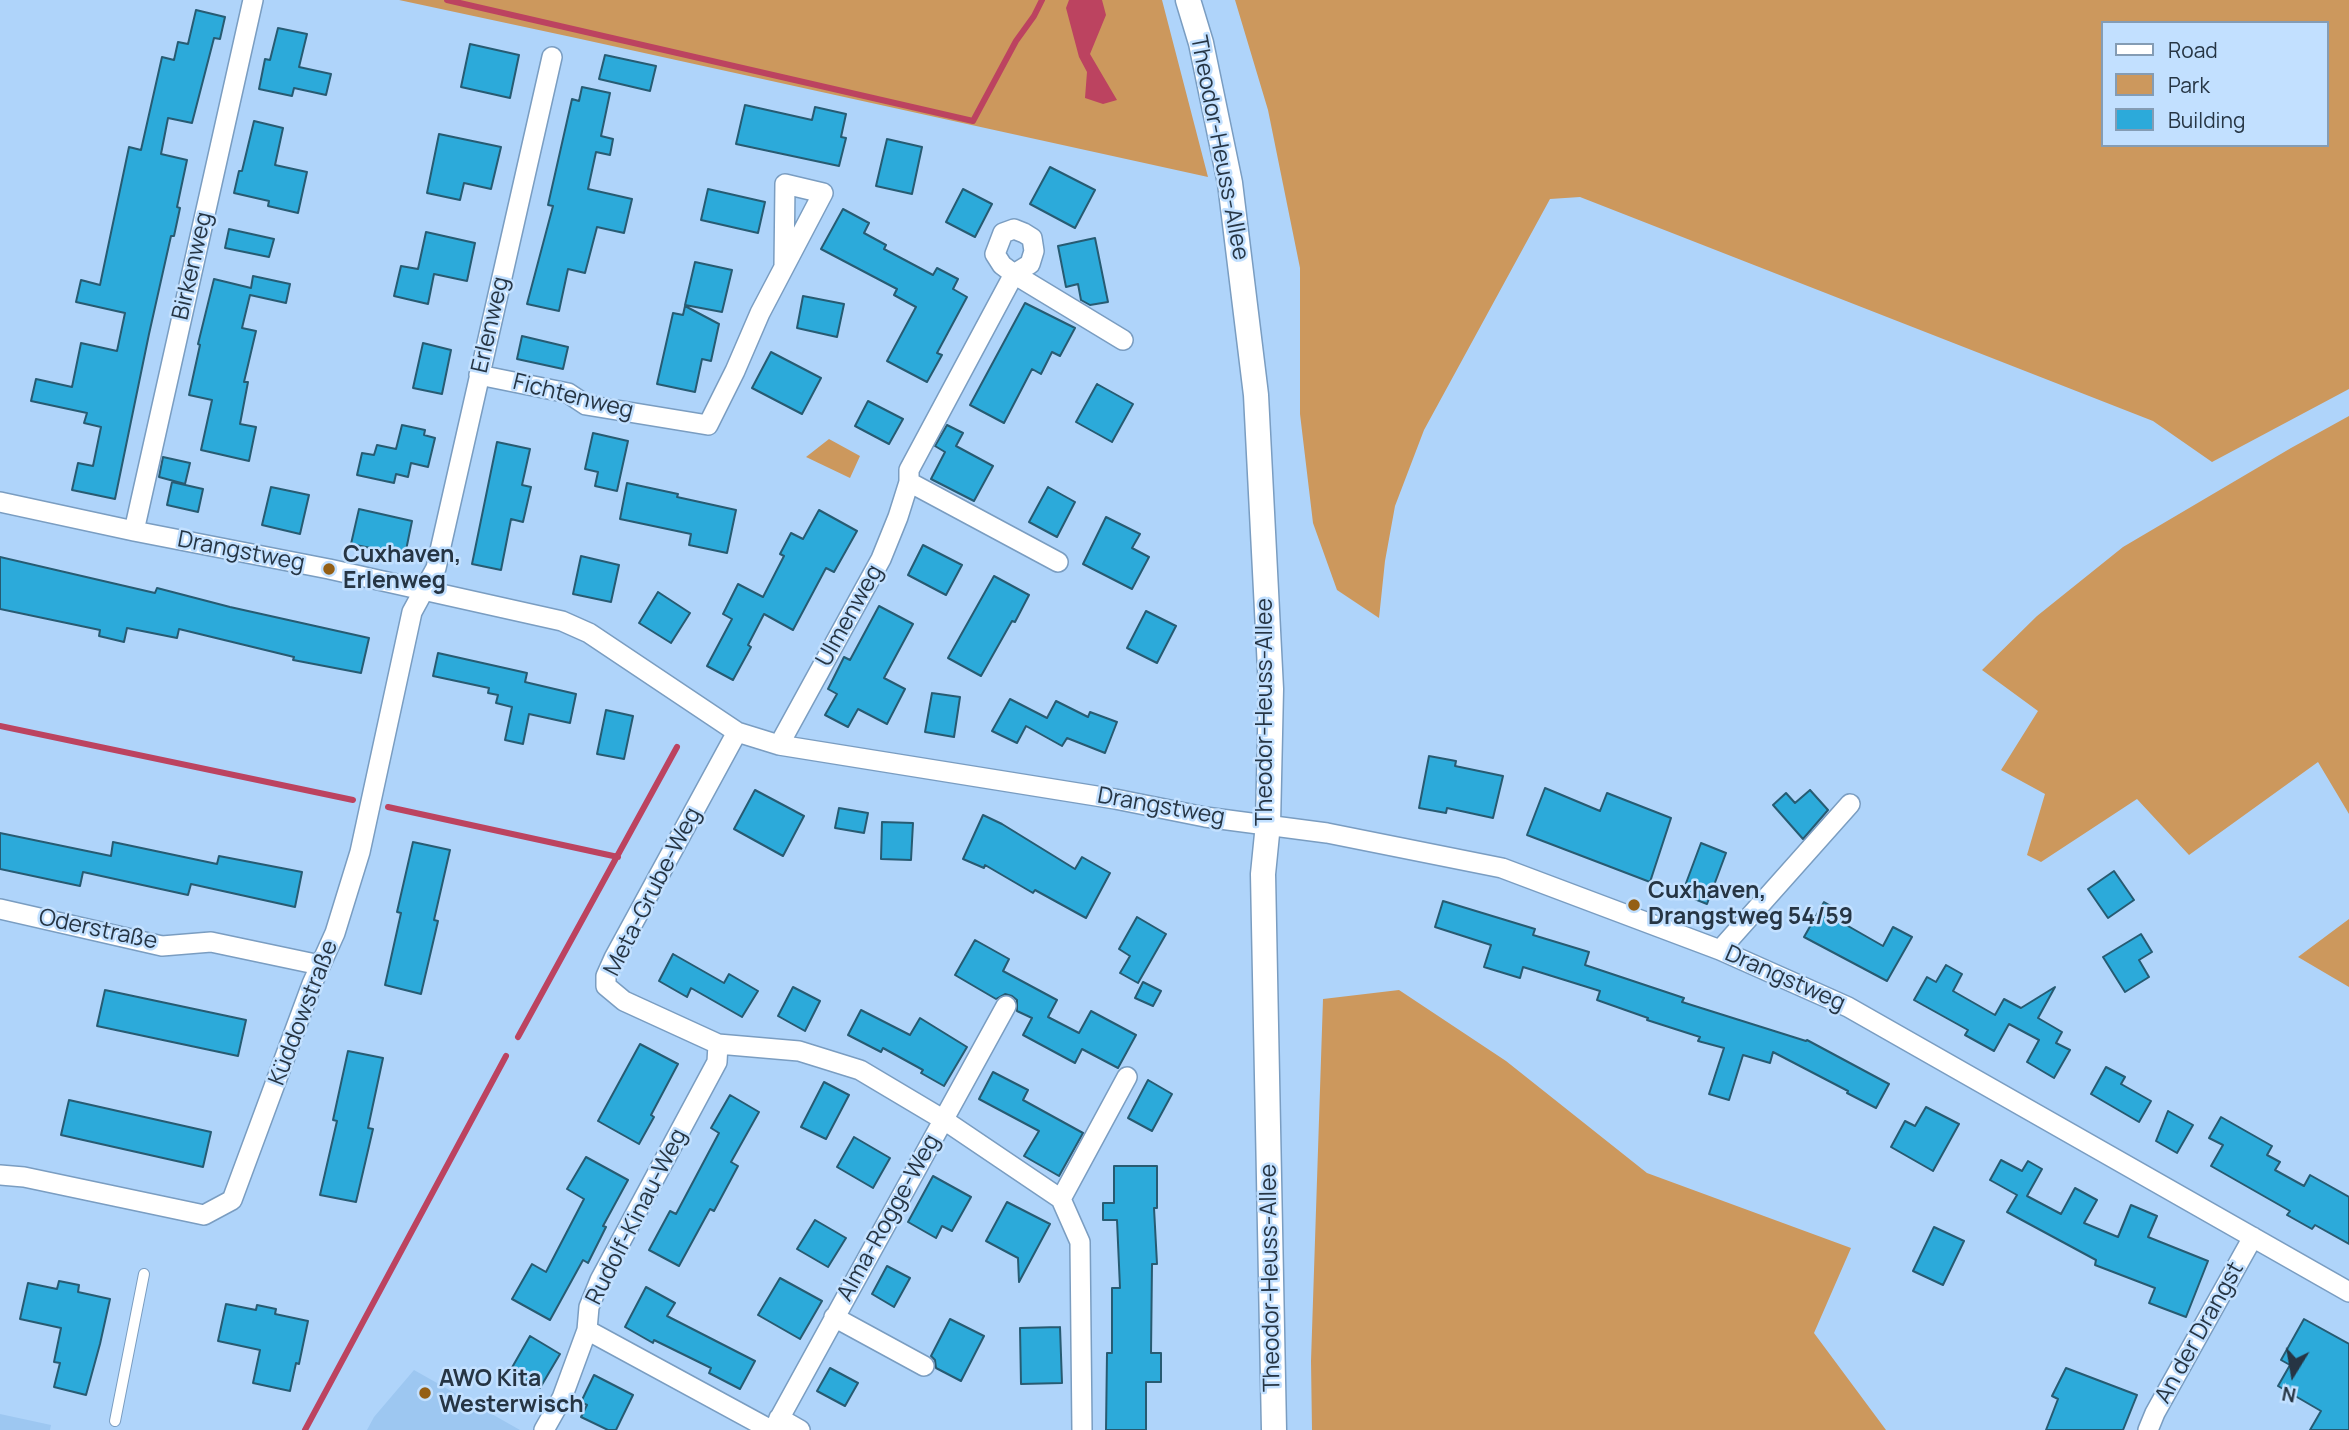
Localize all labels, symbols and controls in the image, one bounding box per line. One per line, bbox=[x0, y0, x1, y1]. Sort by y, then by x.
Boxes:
legend bbox=[2100, 21, 2328, 147]
street label: Theodor-Heuss-Allee bbox=[1184, 33, 1254, 263]
text: Road bbox=[2168, 36, 2218, 64]
text: Park bbox=[2168, 71, 2210, 99]
text: Building bbox=[2168, 106, 2245, 134]
street label: Birkenweg bbox=[167, 209, 219, 323]
street label: Erlenweg bbox=[467, 274, 515, 376]
street label: Fichtenweg bbox=[510, 369, 636, 425]
street label: Drangstweg bbox=[175, 526, 307, 578]
place label: Cuxhaven, Erlenweg bbox=[343, 542, 461, 596]
street label: Ulmenweg bbox=[811, 560, 889, 672]
marker: Cuxhaven, Erlenweg bbox=[321, 561, 337, 577]
street label: Theodor-Heuss-Allee bbox=[1252, 598, 1280, 826]
street label: Drangstweg bbox=[1095, 782, 1227, 832]
street label: Meta-Grube-Weg bbox=[599, 803, 707, 981]
place label: Cuxhaven, Drangstweg 54/59 bbox=[1648, 878, 1853, 932]
marker: Cuxhaven, Drangstweg 54/59 bbox=[1626, 897, 1642, 913]
street label: Oderstraße bbox=[36, 904, 160, 956]
street label: Küddowstraße bbox=[264, 937, 344, 1089]
street label: Drangstweg bbox=[1721, 940, 1849, 1018]
street label: Rudolf-Kinau-Weg bbox=[581, 1125, 693, 1309]
street label: Alma-Rogge-Weg bbox=[832, 1130, 946, 1306]
street label: Theodor-Heuss-Allee bbox=[1255, 1164, 1287, 1392]
street label: An der Drangst bbox=[2150, 1257, 2250, 1409]
north arrow bbox=[2258, 1339, 2328, 1409]
place label: AWO Kita Westerwisch bbox=[439, 1366, 584, 1420]
text: N bbox=[2280, 1381, 2298, 1409]
marker: AWO Kita Westerwisch bbox=[417, 1385, 433, 1401]

